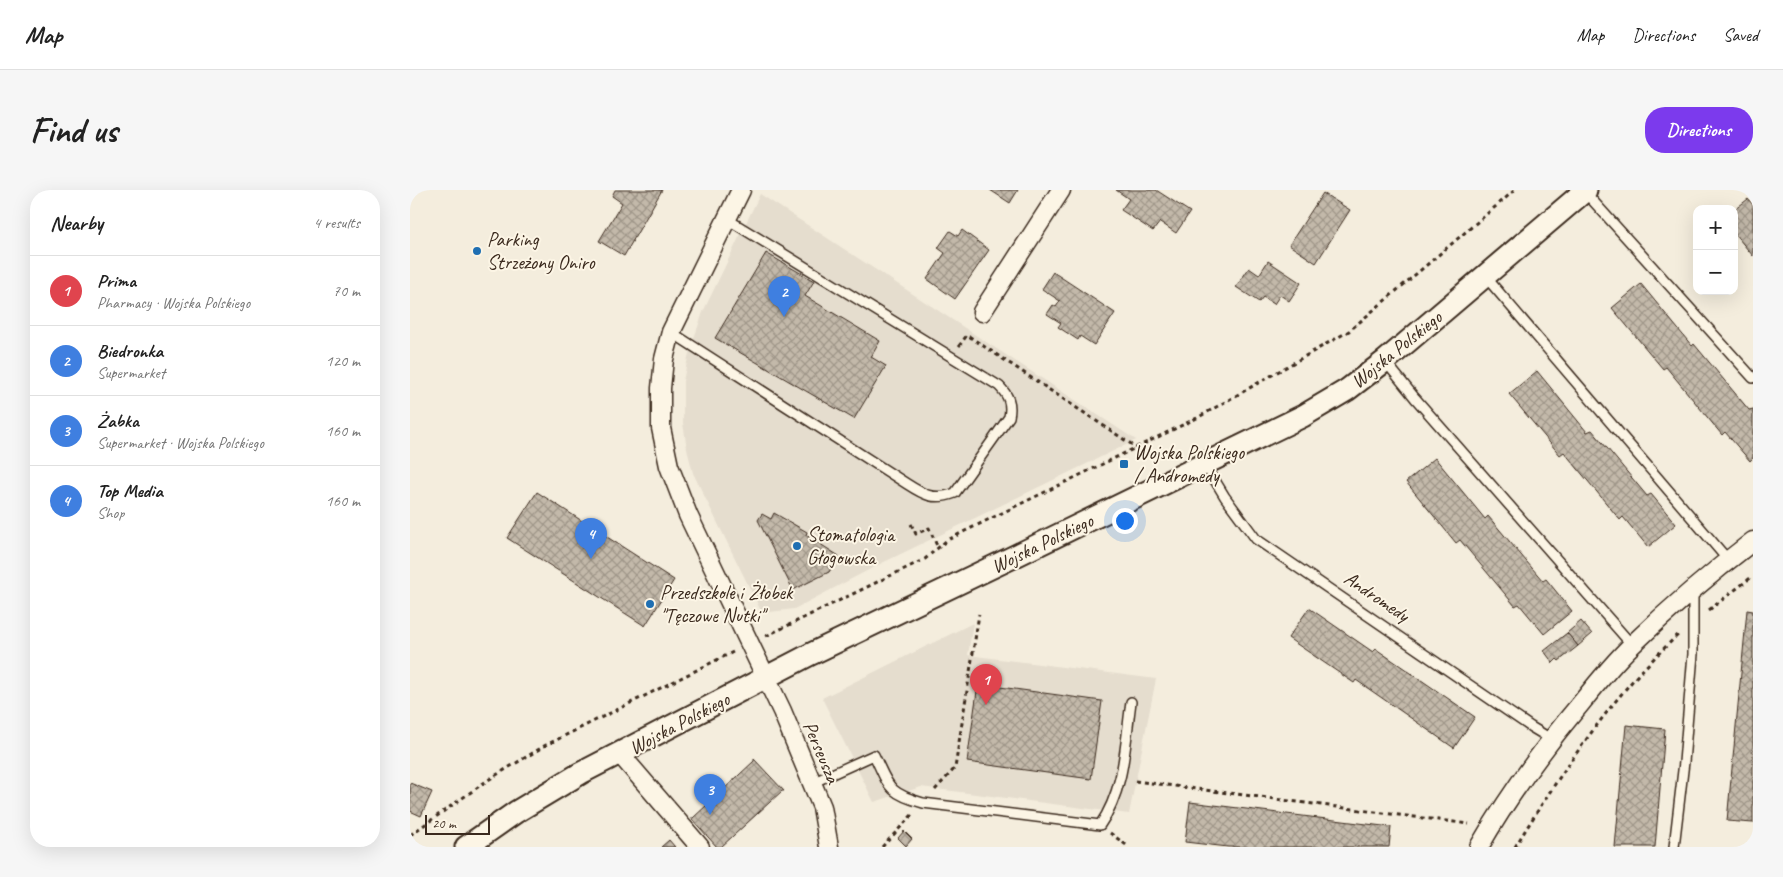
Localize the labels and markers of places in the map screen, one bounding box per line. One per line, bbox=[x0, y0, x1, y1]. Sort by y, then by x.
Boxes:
place label: Parking Strzeżony Oniro bbox=[487, 227, 596, 275]
marker: Parking Strzeżony Oniro bbox=[471, 245, 483, 257]
pin: 2 bbox=[768, 276, 800, 317]
place label: Wojska Polskiego / Andromedy bbox=[1134, 440, 1245, 488]
marker: Wojska Polskiego / Andromedy bbox=[1118, 458, 1130, 470]
pin: 4 bbox=[575, 518, 607, 559]
place label: Stomatologia Głogowska bbox=[807, 522, 896, 570]
marker: Stomatologia Głogowska bbox=[791, 540, 803, 552]
place label: Przedszkole i Żłobek "Tęczowe Nutki" bbox=[660, 580, 794, 628]
marker: Przedszkole i Żłobek "Tęczowe Nutki" bbox=[644, 598, 656, 610]
pin: 1 bbox=[970, 664, 1002, 705]
pin: 3 bbox=[694, 774, 726, 815]

